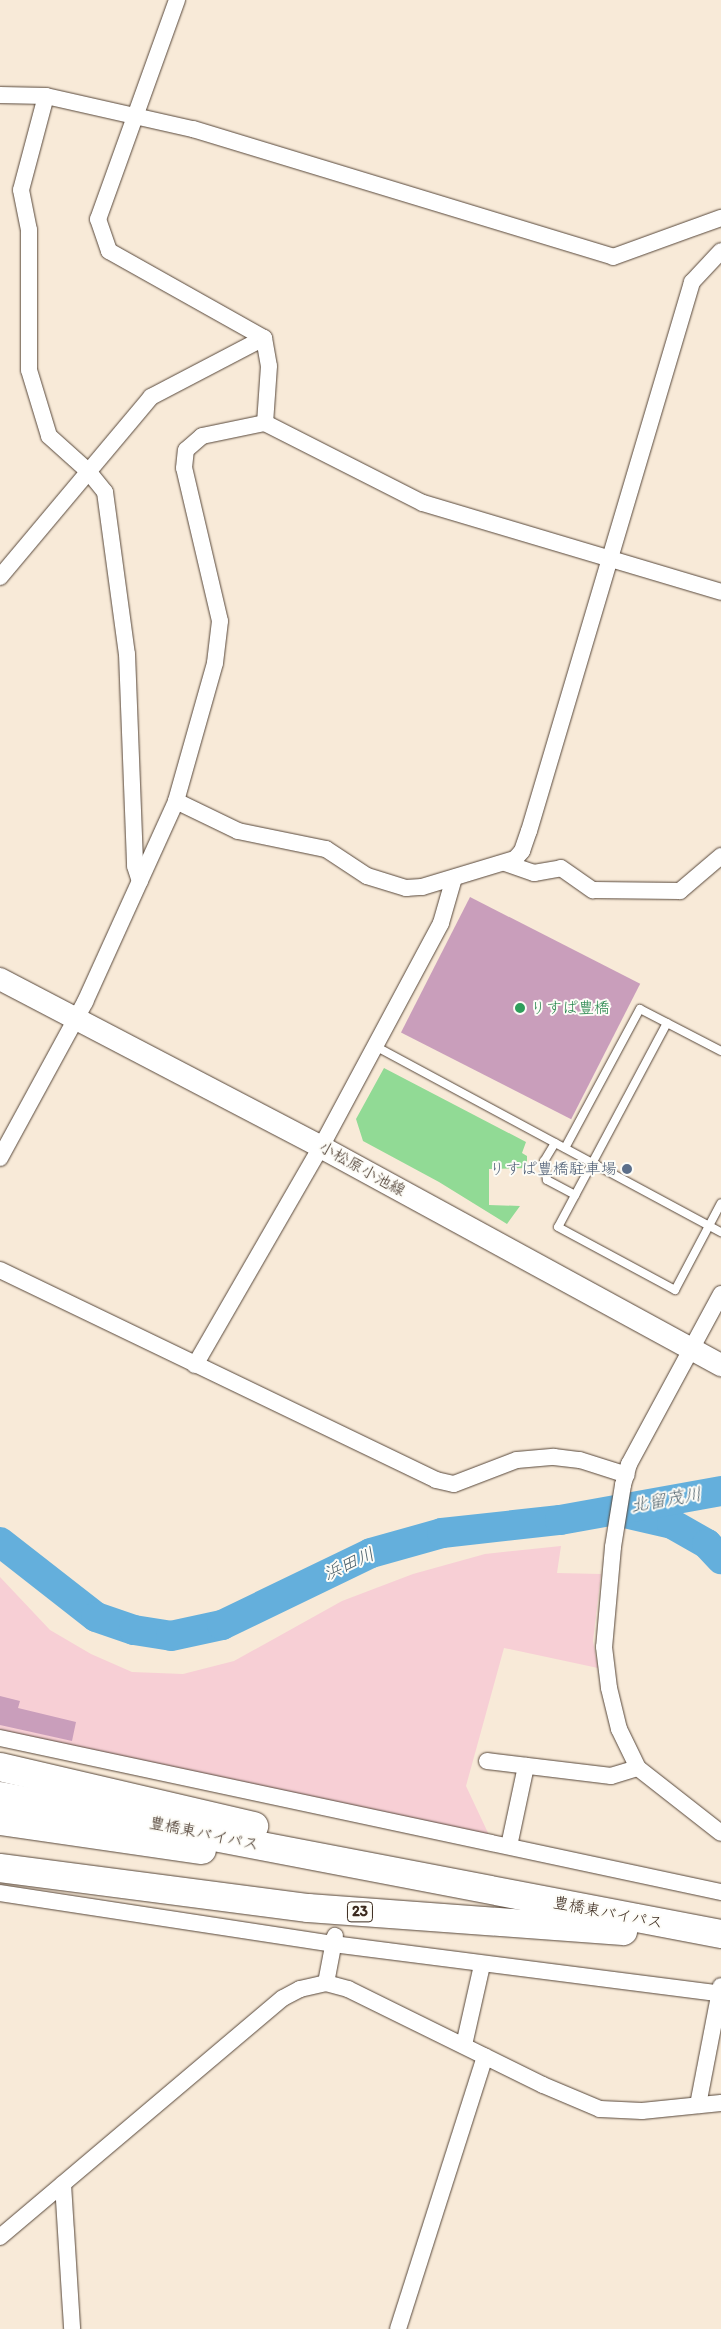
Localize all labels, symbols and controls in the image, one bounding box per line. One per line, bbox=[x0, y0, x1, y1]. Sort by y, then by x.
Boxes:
place label: りすぱ豊橋 bbox=[530, 998, 610, 1018]
marker: りすぱ豊橋 bbox=[514, 1002, 526, 1014]
street label: 小松原小池線 bbox=[315, 1137, 409, 1201]
place label: りすぱ豊橋駐車場 bbox=[489, 1159, 617, 1179]
marker: りすぱ豊橋駐車場 bbox=[621, 1163, 633, 1175]
water label: 北留茂川 bbox=[629, 1483, 703, 1517]
water label: 浜田川 bbox=[320, 1543, 378, 1585]
street label: 豊橋東バイパス bbox=[147, 1813, 261, 1855]
street label: 豊橋東バイパス bbox=[551, 1893, 665, 1933]
road number: 23 bbox=[346, 1900, 374, 1924]

